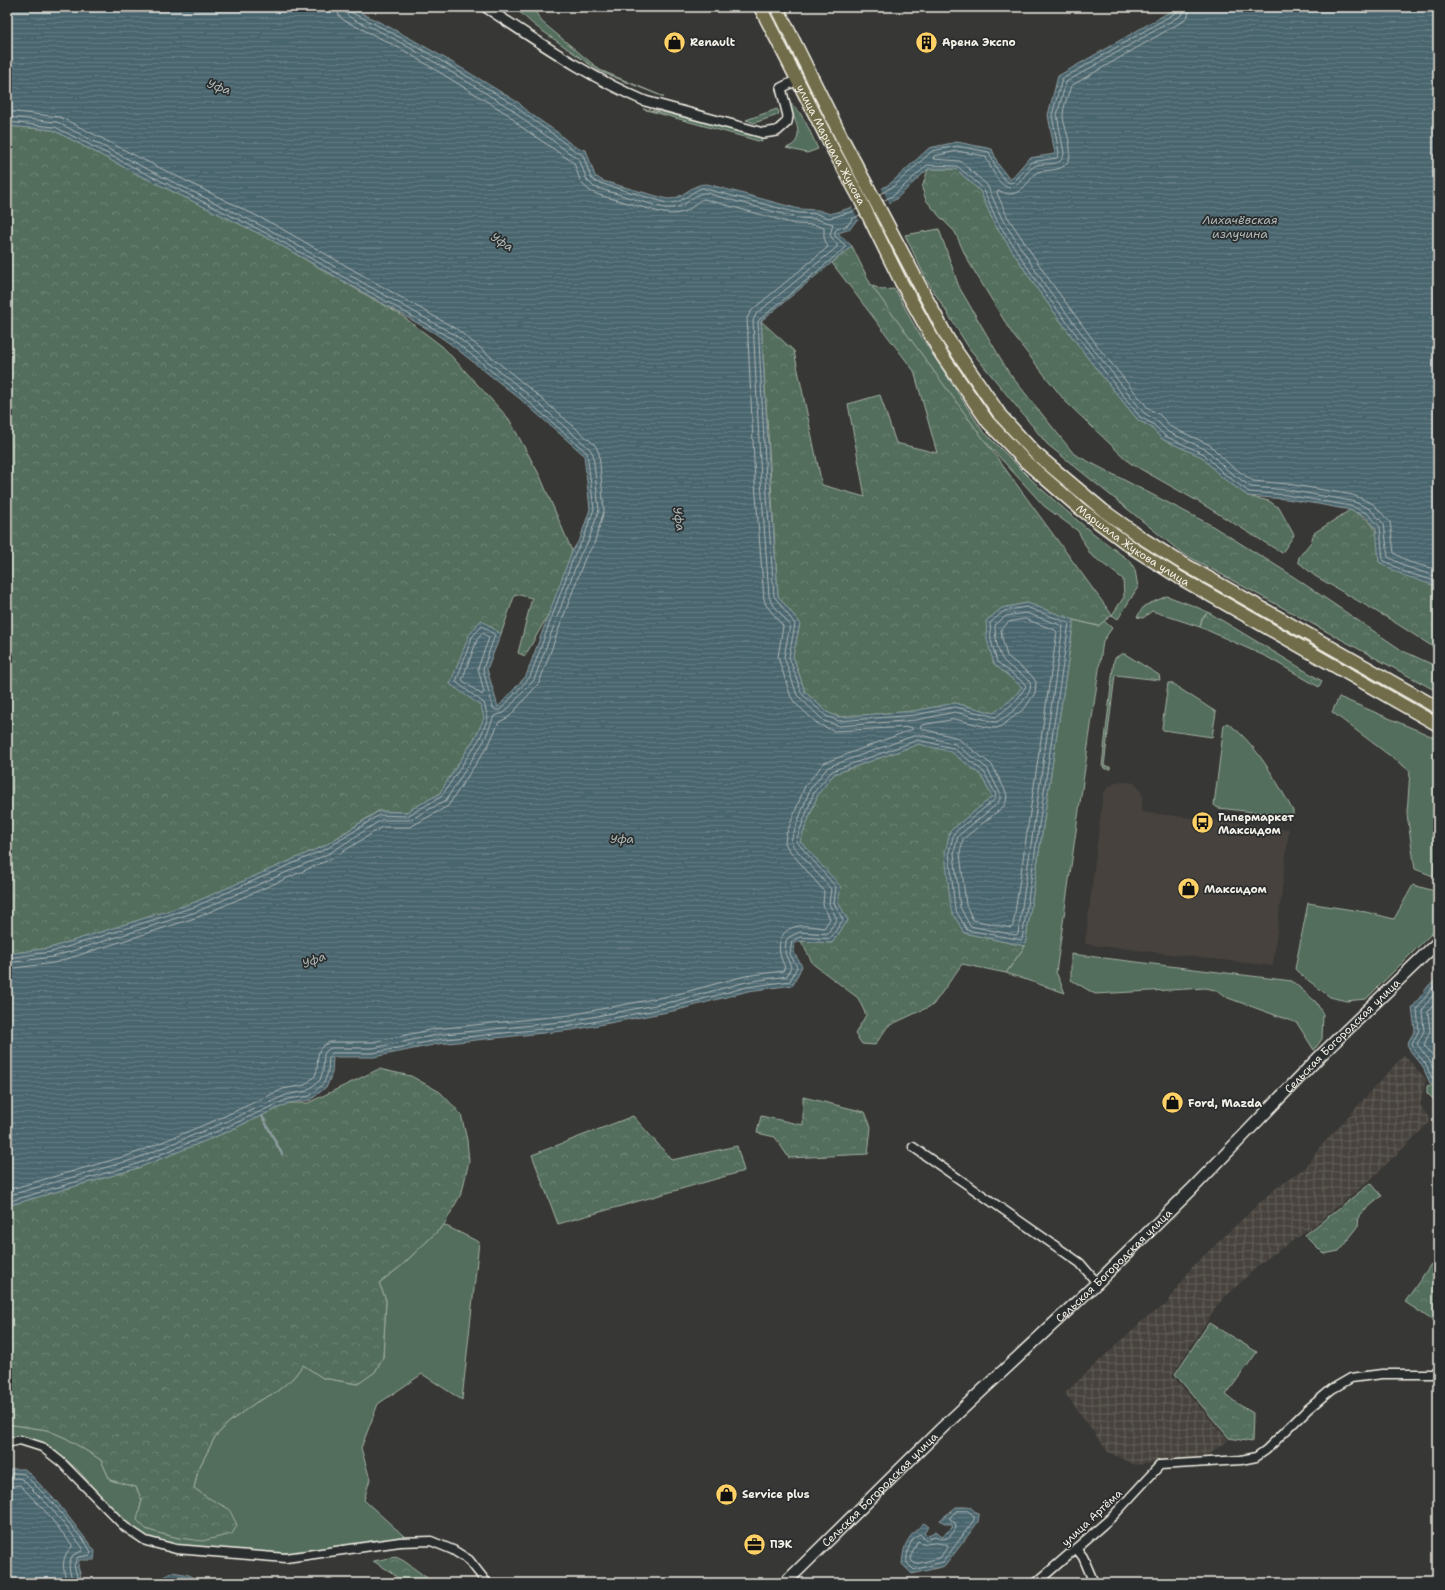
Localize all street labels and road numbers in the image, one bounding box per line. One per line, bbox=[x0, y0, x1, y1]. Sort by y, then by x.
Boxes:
street label: улица Маршала Жукова bbox=[793, 82, 869, 208]
street label: Маршала Жукова улица bbox=[1073, 501, 1192, 589]
street label: Сельская Богородская улица bbox=[1281, 975, 1403, 1096]
street label: Сельская Богородская улица bbox=[1052, 1205, 1175, 1326]
street label: Сельская Богородская улица bbox=[818, 1429, 941, 1550]
street label: улица Артёма bbox=[1059, 1486, 1126, 1550]

